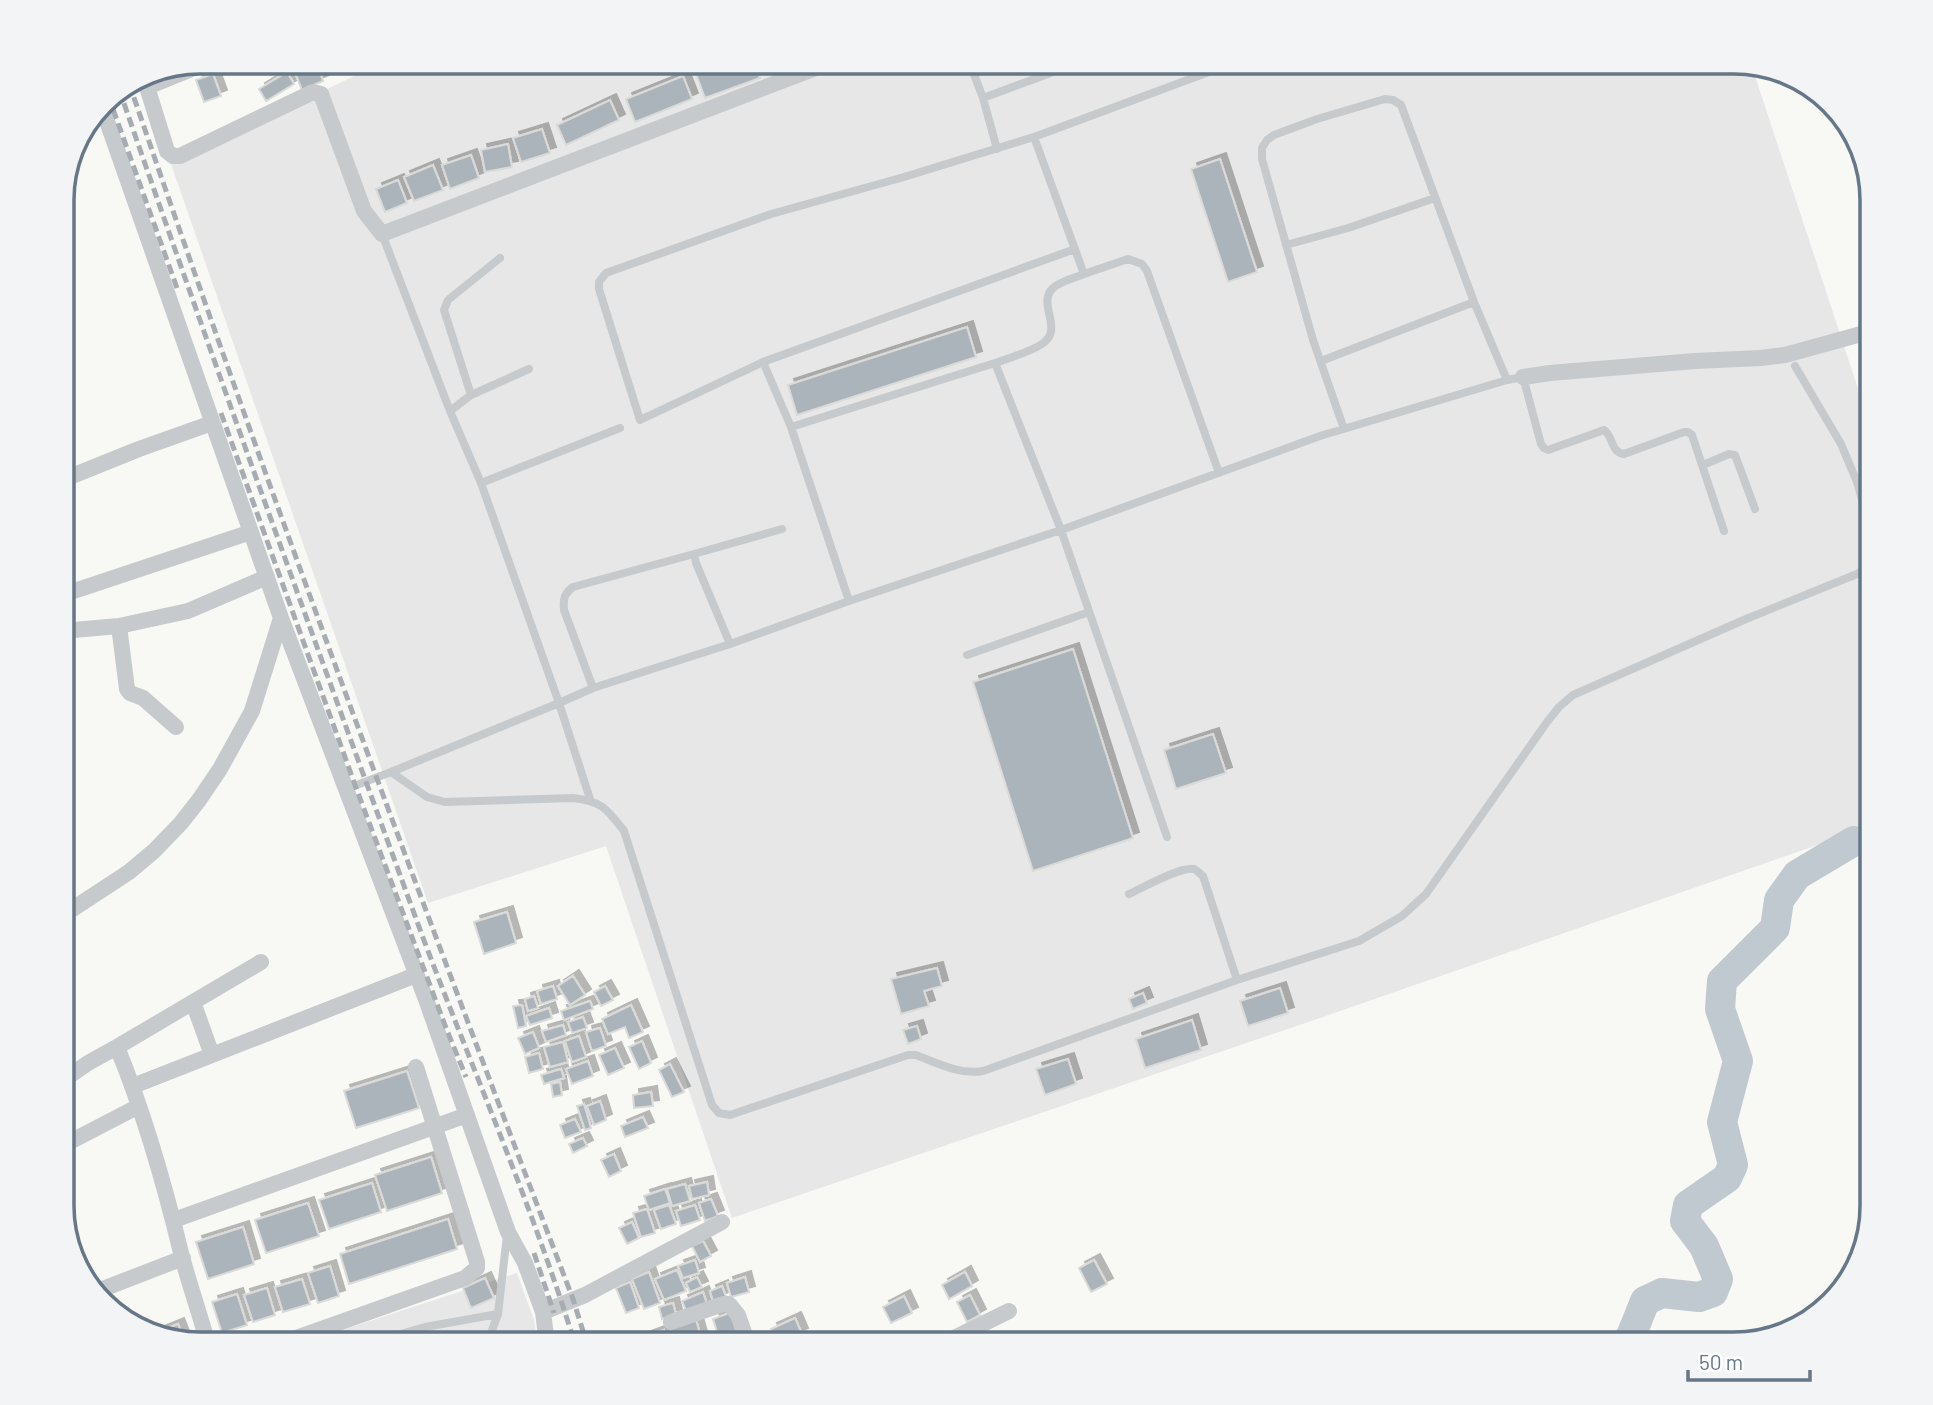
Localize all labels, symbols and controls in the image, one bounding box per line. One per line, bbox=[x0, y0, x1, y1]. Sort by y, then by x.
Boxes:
scale bar bbox=[1688, 1338, 1811, 1382]
text: 50 m bbox=[1699, 1349, 1743, 1374]

